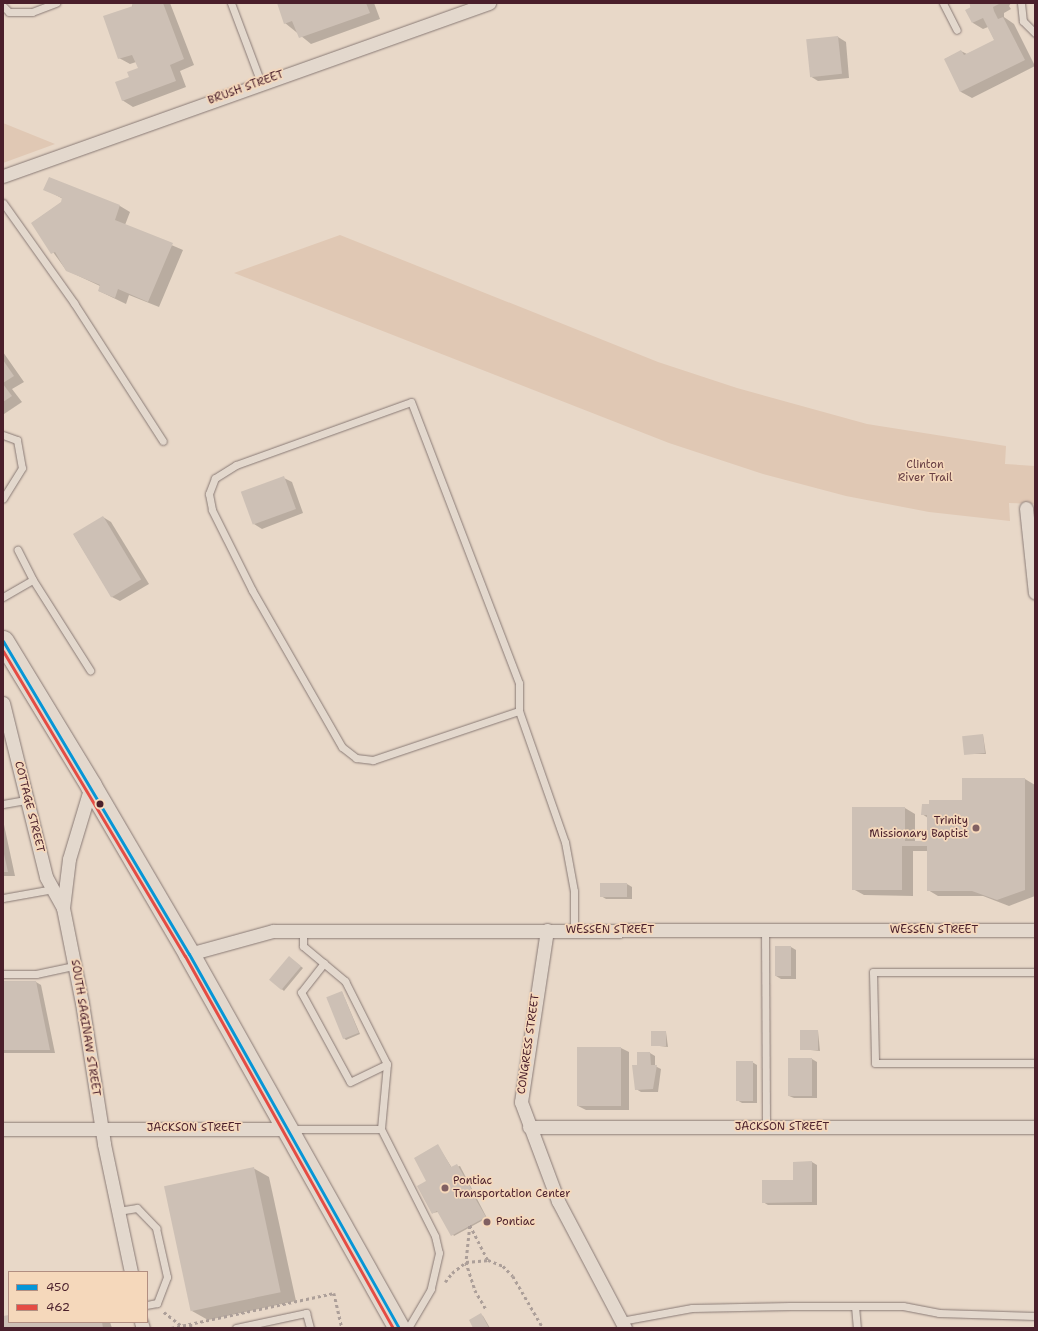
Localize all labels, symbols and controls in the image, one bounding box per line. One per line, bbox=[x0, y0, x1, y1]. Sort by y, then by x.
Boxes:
street label: BRUSH STREET bbox=[206, 68, 286, 108]
park label: Clinton River Trail bbox=[898, 459, 952, 485]
street label: COTTAGE STREET bbox=[11, 760, 47, 854]
unlabelled marker bbox=[95, 799, 105, 809]
place label: Trinity Missionary Baptist bbox=[869, 815, 968, 841]
marker: Trinity Missionary Baptist bbox=[971, 823, 981, 833]
street label: WESSEN STREET bbox=[566, 923, 654, 937]
street label: WESSEN STREET bbox=[890, 923, 978, 937]
street label: SOUTH SAGINAW STREET bbox=[68, 959, 102, 1097]
street label: CONGRESS STREET bbox=[515, 993, 543, 1095]
street label: JACKSON STREET bbox=[735, 1120, 829, 1134]
street label: JACKSON STREET bbox=[147, 1121, 241, 1135]
place label: Pontiac Transportation Center bbox=[453, 1175, 570, 1201]
marker: Pontiac Transportation Center bbox=[440, 1183, 450, 1193]
place label: Pontiac bbox=[496, 1215, 535, 1229]
marker: Pontiac bbox=[481, 1216, 493, 1228]
legend bbox=[8, 1271, 148, 1323]
text: 450 bbox=[46, 1279, 70, 1295]
text: 462 bbox=[46, 1299, 70, 1315]

